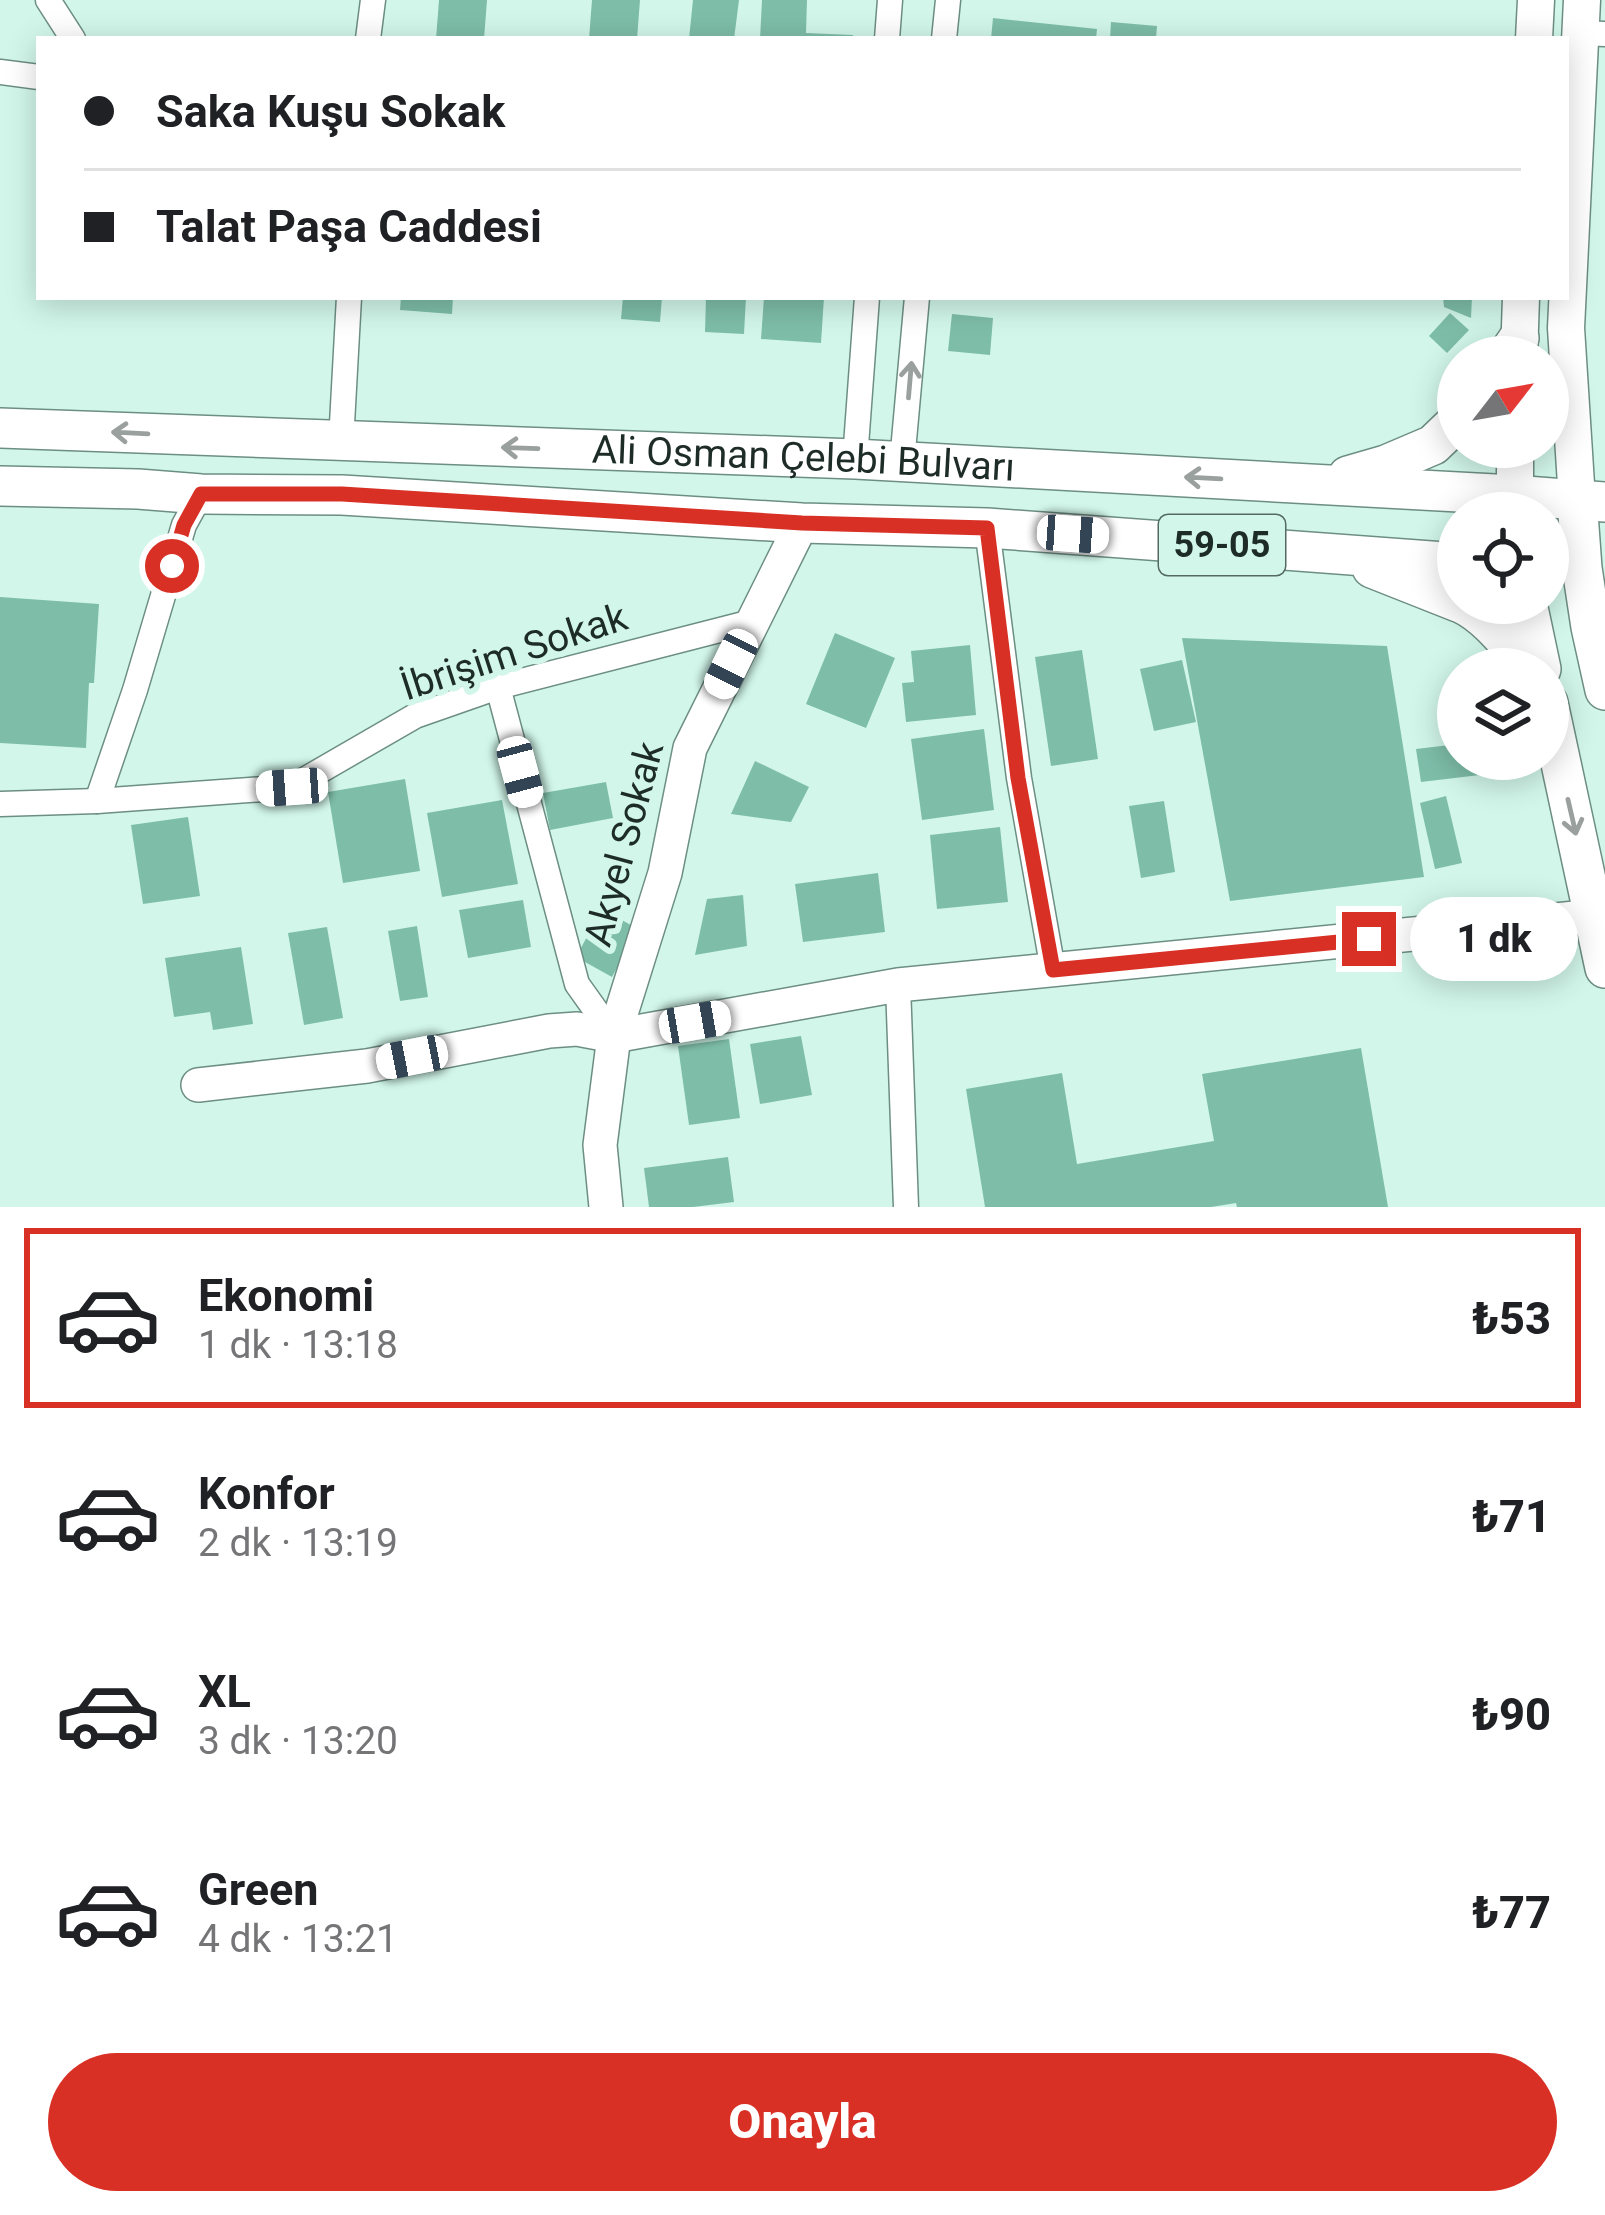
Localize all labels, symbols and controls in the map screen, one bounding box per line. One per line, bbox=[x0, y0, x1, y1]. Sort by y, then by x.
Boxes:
text: Saka Kuşu Sokak bbox=[156, 85, 505, 138]
text: Talat Paşa Caddesi bbox=[156, 200, 542, 253]
north arrow bbox=[1437, 336, 1569, 468]
map controls bbox=[1437, 336, 1569, 780]
one-way arrow bbox=[899, 361, 922, 400]
one-way arrow bbox=[111, 421, 150, 444]
street label: Ali Osman Çelebi Bulvarı bbox=[591, 426, 1016, 491]
one-way arrow bbox=[501, 436, 540, 459]
one-way arrow bbox=[1184, 466, 1223, 489]
button: locate bbox=[1437, 492, 1569, 624]
car bbox=[1036, 514, 1110, 554]
road number: 59-05 bbox=[1159, 515, 1285, 575]
route start bbox=[145, 539, 199, 593]
street label: İbrişim Sokak bbox=[395, 594, 633, 710]
car bbox=[699, 624, 763, 704]
button: layers bbox=[1437, 648, 1569, 780]
car bbox=[493, 733, 547, 811]
street label: Akyel Sokak bbox=[575, 737, 673, 951]
car bbox=[255, 767, 329, 807]
one-way arrow bbox=[1562, 798, 1585, 836]
callout: 1 dk bbox=[1411, 897, 1579, 981]
route end bbox=[1342, 912, 1396, 966]
text: 1 dk bbox=[1456, 916, 1532, 962]
car bbox=[656, 998, 734, 1046]
car bbox=[373, 1032, 451, 1082]
icon: car bbox=[54, 1264, 162, 1372]
text: Ekonomi bbox=[198, 1269, 374, 1322]
text: ₺53 bbox=[1472, 1292, 1551, 1345]
text: 1 dk · 13:18 bbox=[198, 1322, 398, 1368]
icon: car bbox=[54, 1462, 162, 1570]
text: Konfor bbox=[198, 1467, 335, 1520]
text: ₺71 bbox=[1472, 1490, 1551, 1543]
text: 2 dk · 13:19 bbox=[198, 1520, 398, 1566]
icon: car bbox=[54, 1660, 162, 1768]
text: XL bbox=[198, 1665, 251, 1718]
text: ₺90 bbox=[1472, 1688, 1551, 1741]
text: 3 dk · 13:20 bbox=[198, 1718, 398, 1764]
icon: car bbox=[54, 1858, 162, 1966]
text: Green bbox=[198, 1863, 319, 1916]
text: ₺77 bbox=[1472, 1886, 1551, 1939]
text: 4 dk · 13:21 bbox=[198, 1916, 398, 1962]
button: Onayla bbox=[48, 2053, 1557, 2191]

